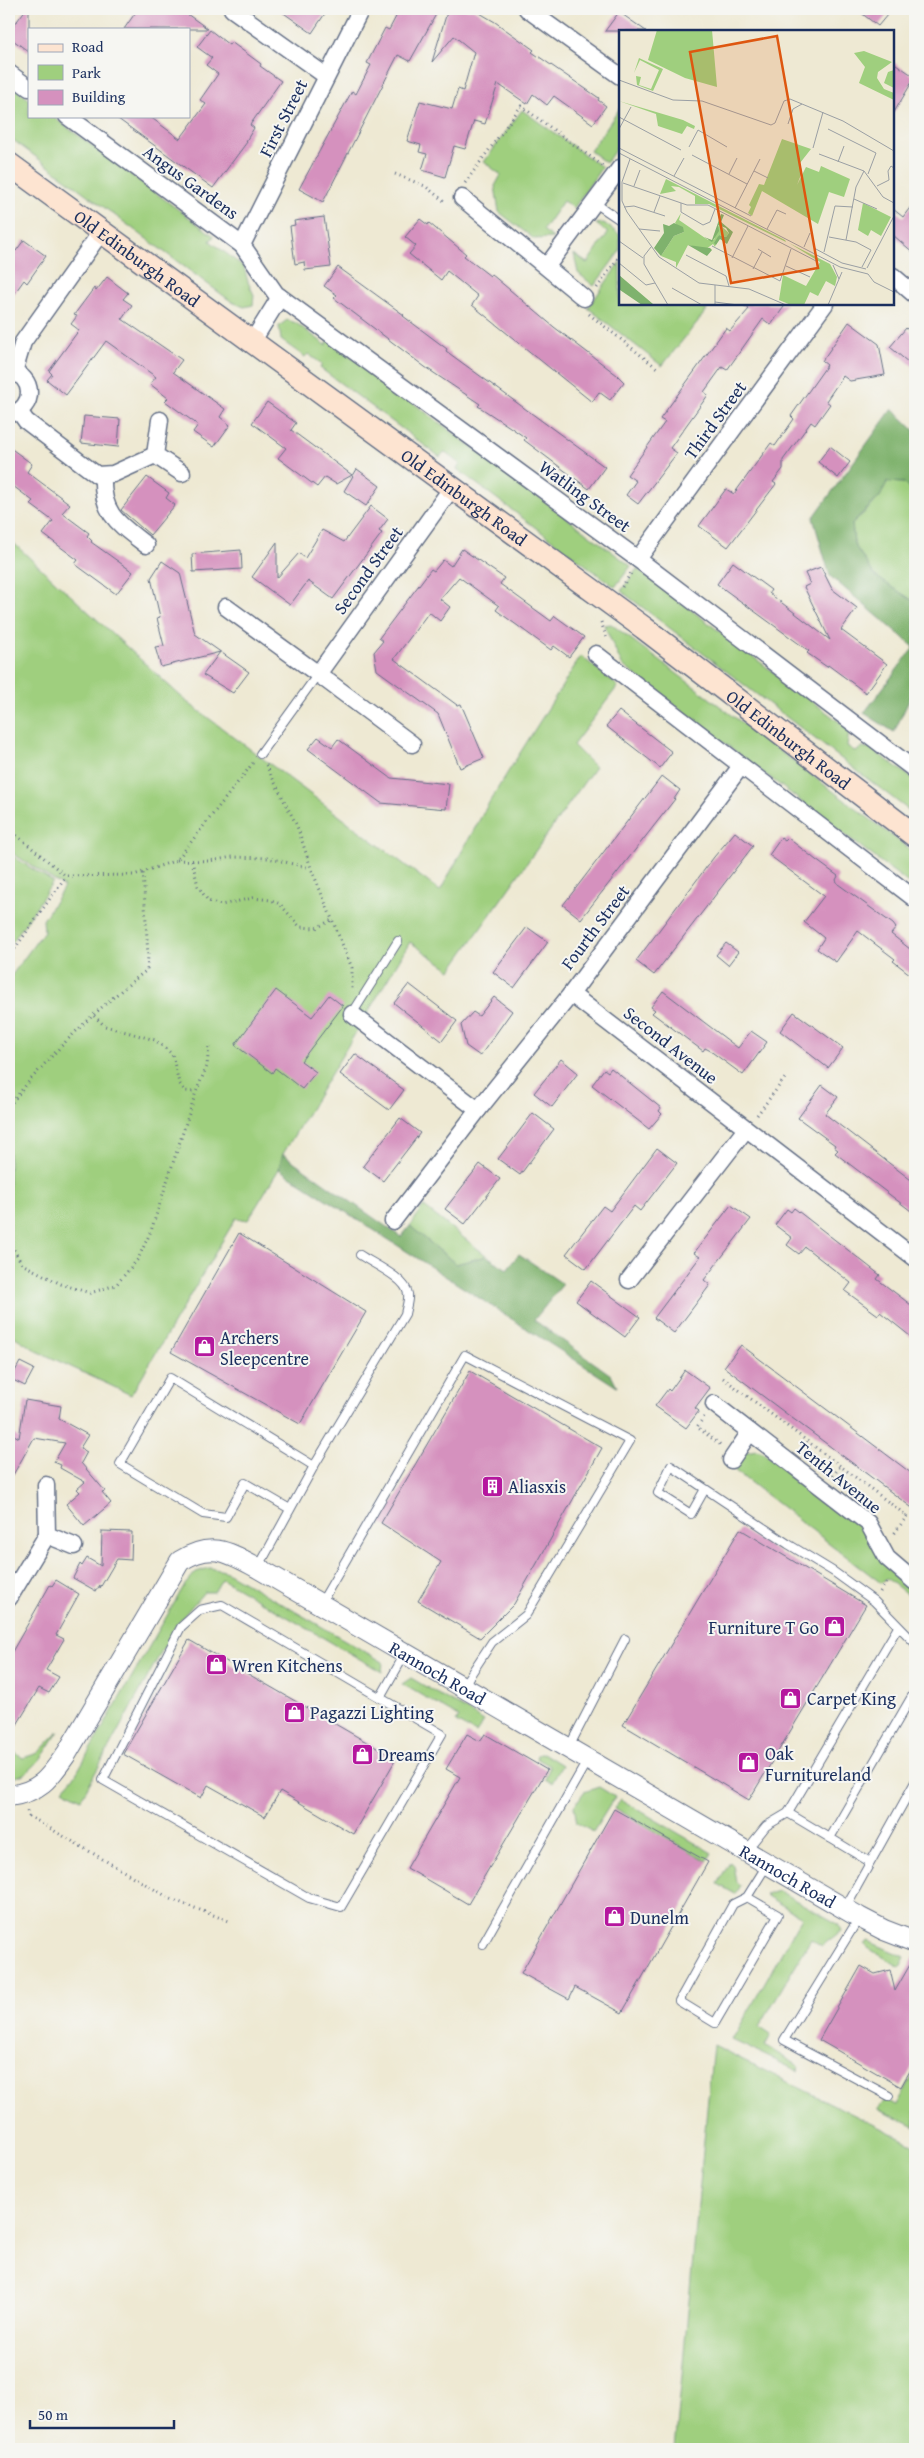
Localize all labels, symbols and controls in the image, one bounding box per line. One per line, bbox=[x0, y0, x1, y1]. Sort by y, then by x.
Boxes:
legend bbox=[28, 28, 190, 118]
inset map bbox=[619, 30, 894, 305]
text: Road bbox=[72, 36, 103, 57]
text: Park bbox=[72, 62, 101, 83]
street label: First Street bbox=[252, 74, 314, 162]
text: Building bbox=[72, 86, 126, 107]
street label: Angus Gardens bbox=[138, 138, 244, 226]
street label: Old Edinburgh Road bbox=[69, 202, 206, 313]
street label: Third Street bbox=[677, 374, 753, 465]
street label: Old Edinburgh Road bbox=[396, 441, 534, 552]
street label: Watling Street bbox=[533, 453, 637, 539]
street label: Second Street bbox=[327, 520, 410, 620]
street label: Old Edinburgh Road bbox=[721, 683, 857, 796]
street label: Fourth Street bbox=[554, 878, 636, 975]
street label: Second Avenue bbox=[618, 999, 724, 1091]
place label: Archers Sleepcentre bbox=[220, 1324, 309, 1372]
shop icon: Archers Sleepcentre bbox=[192, 1335, 216, 1359]
street label: Tenth Avenue bbox=[790, 1434, 888, 1520]
place label: Aliasxis bbox=[508, 1473, 566, 1500]
building icon: Aliasxis bbox=[480, 1474, 504, 1498]
place label: Furniture T Go bbox=[708, 1614, 819, 1641]
shop icon: Furniture T Go bbox=[823, 1615, 847, 1639]
street label: Rannoch Road bbox=[384, 1634, 492, 1711]
place label: Wren Kitchens bbox=[232, 1652, 343, 1679]
shop icon: Wren Kitchens bbox=[204, 1653, 228, 1677]
place label: Carpet King bbox=[807, 1685, 896, 1712]
shop icon: Carpet King bbox=[779, 1686, 803, 1710]
place label: Pagazzi Lighting bbox=[310, 1699, 434, 1726]
shop icon: Pagazzi Lighting bbox=[282, 1700, 306, 1724]
place label: Oak Furnitureland bbox=[765, 1740, 871, 1788]
place label: Dreams bbox=[378, 1741, 435, 1768]
shop icon: Dreams bbox=[350, 1742, 374, 1766]
shop icon: Oak Furnitureland bbox=[737, 1751, 761, 1775]
street label: Rannoch Road bbox=[735, 1837, 842, 1915]
place label: Dunelm bbox=[630, 1904, 689, 1931]
shop icon: Dunelm bbox=[602, 1905, 626, 1929]
scale bar bbox=[30, 2398, 174, 2430]
text: 50 m bbox=[38, 2404, 69, 2425]

